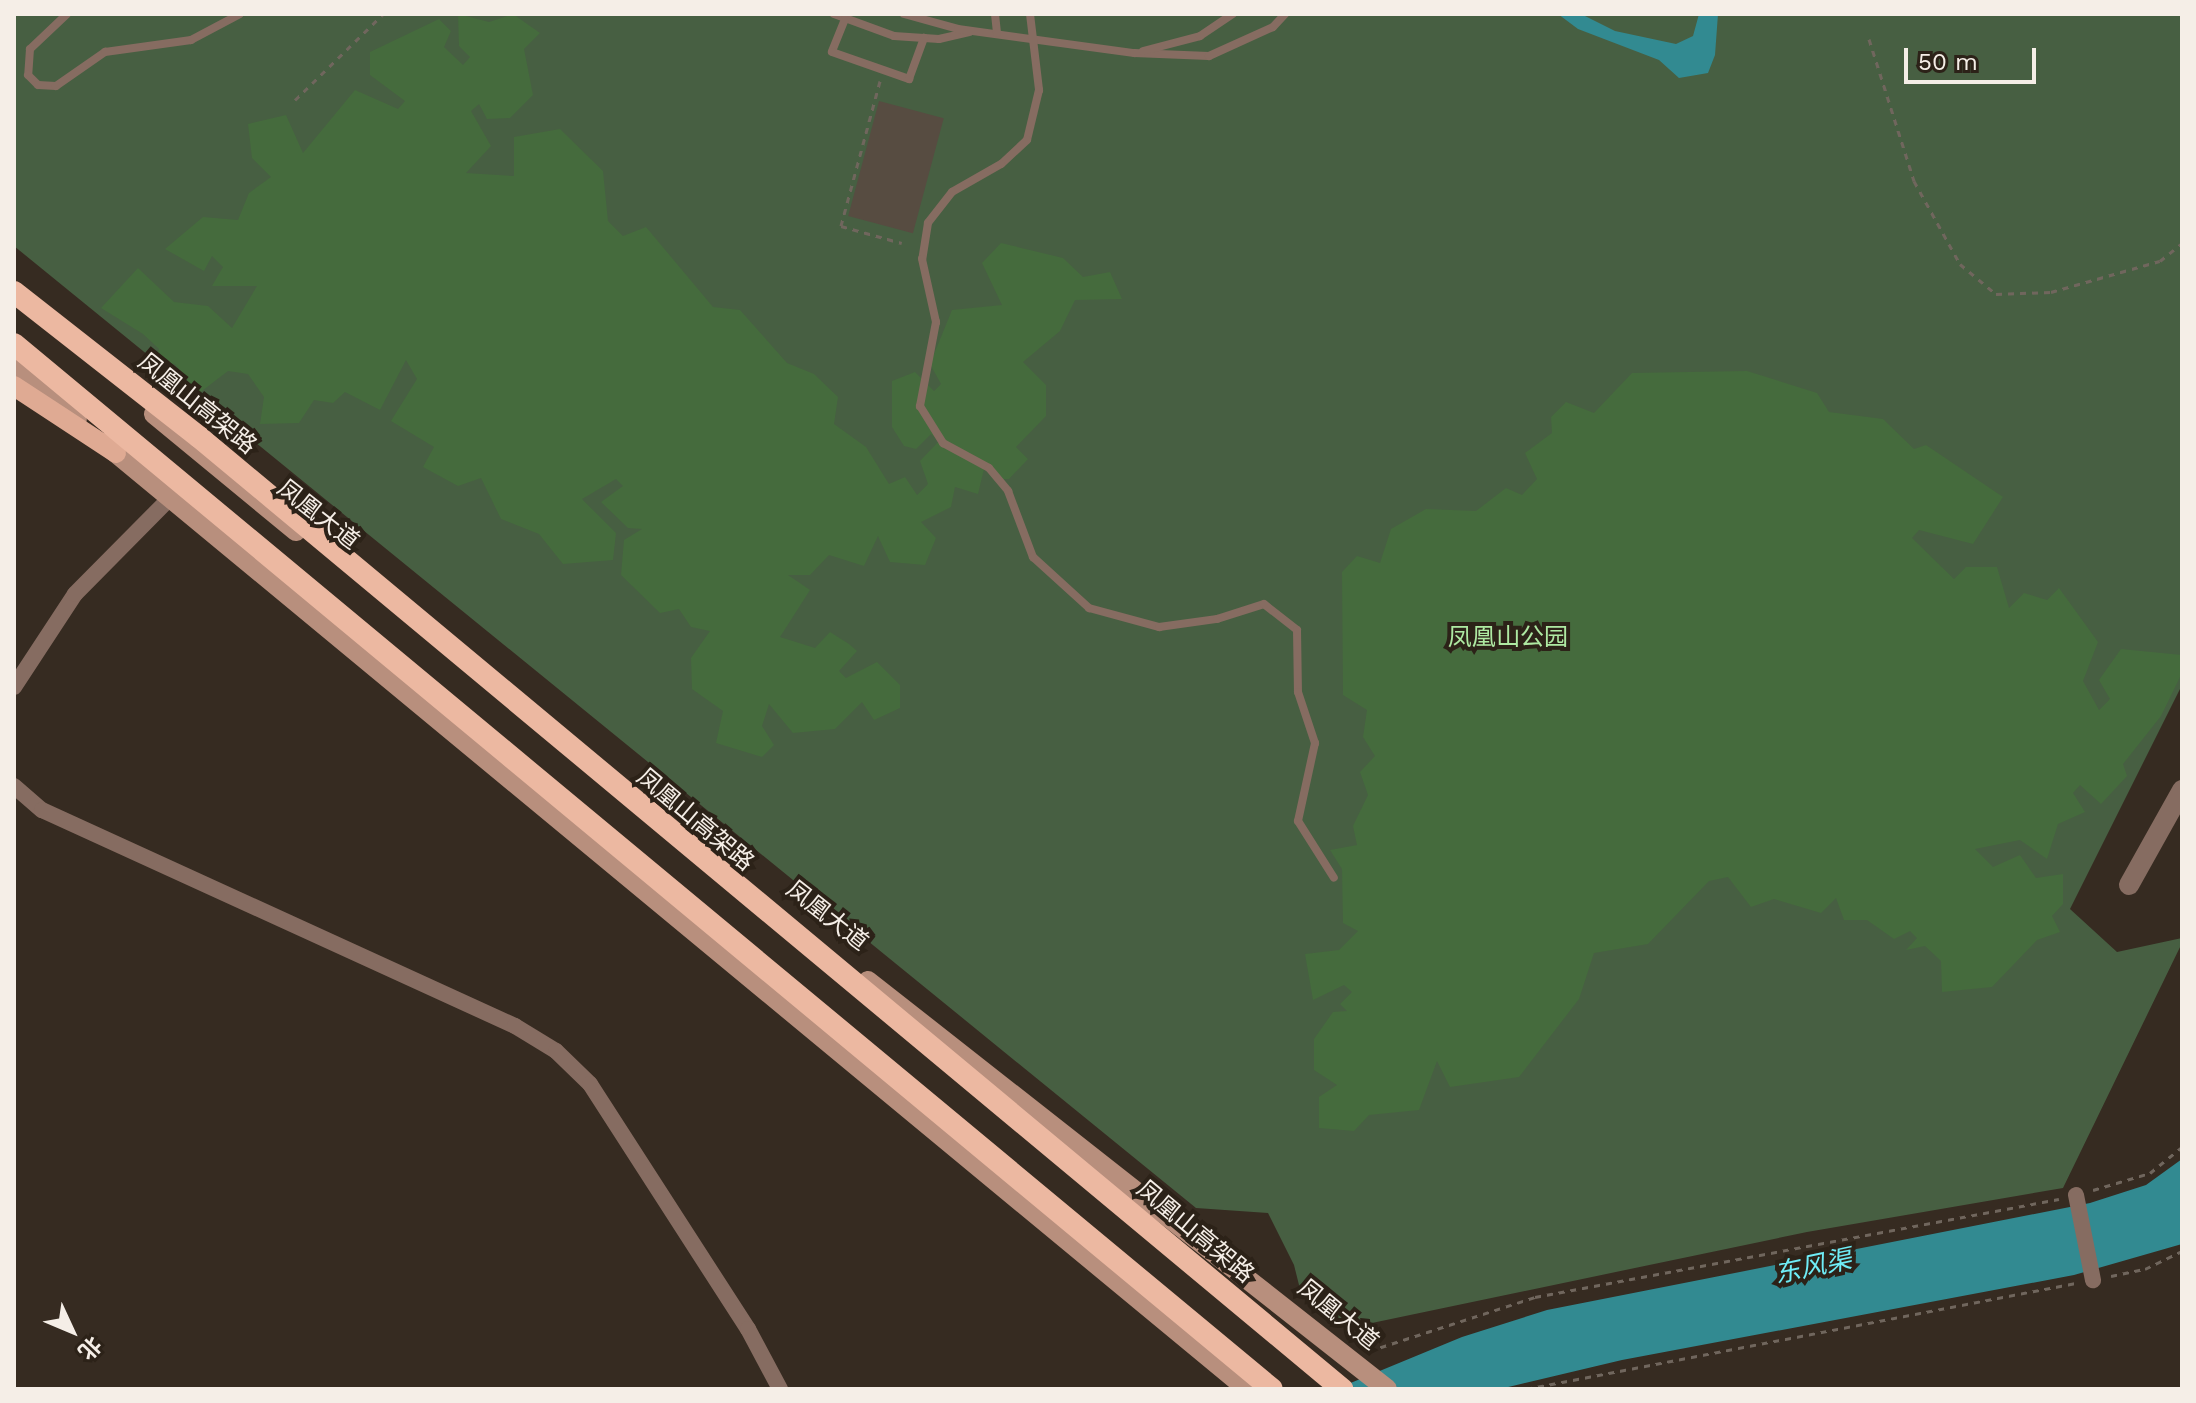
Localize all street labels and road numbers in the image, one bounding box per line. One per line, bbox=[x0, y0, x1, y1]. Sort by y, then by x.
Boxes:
street label: 凤凰山高架路 bbox=[132, 347, 262, 461]
street label: 凤凰大道 bbox=[271, 474, 365, 556]
street label: 凤凰山高架路 bbox=[631, 763, 759, 877]
street label: 凤凰大道 bbox=[780, 875, 874, 957]
street label: 凤凰山高架路 bbox=[1131, 1175, 1259, 1289]
street label: 凤凰大道 bbox=[1292, 1274, 1384, 1356]

